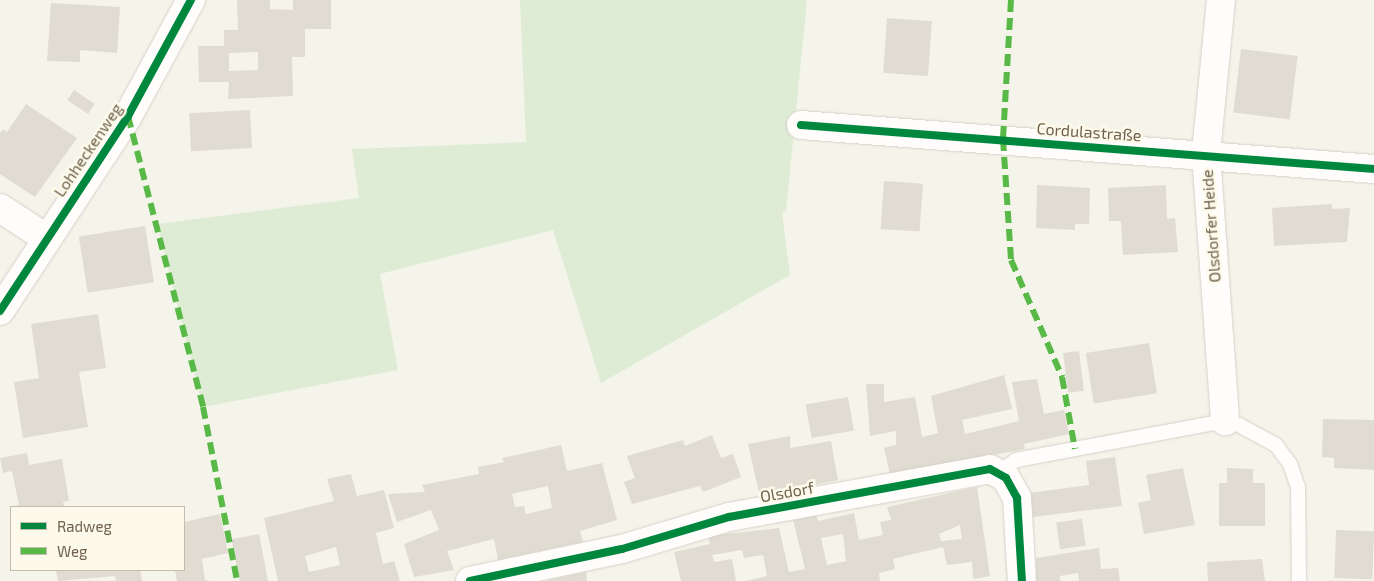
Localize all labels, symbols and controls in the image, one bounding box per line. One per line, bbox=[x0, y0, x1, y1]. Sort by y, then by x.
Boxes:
street label: Lohheckenweg bbox=[50, 100, 126, 200]
street label: Cordulastraße bbox=[1036, 119, 1142, 145]
street label: Olsdorfer Heide bbox=[1197, 169, 1225, 283]
street label: Olsdorf bbox=[759, 478, 815, 506]
legend bbox=[10, 506, 185, 571]
text: Radweg bbox=[57, 517, 112, 535]
text: Weg bbox=[57, 542, 87, 560]

